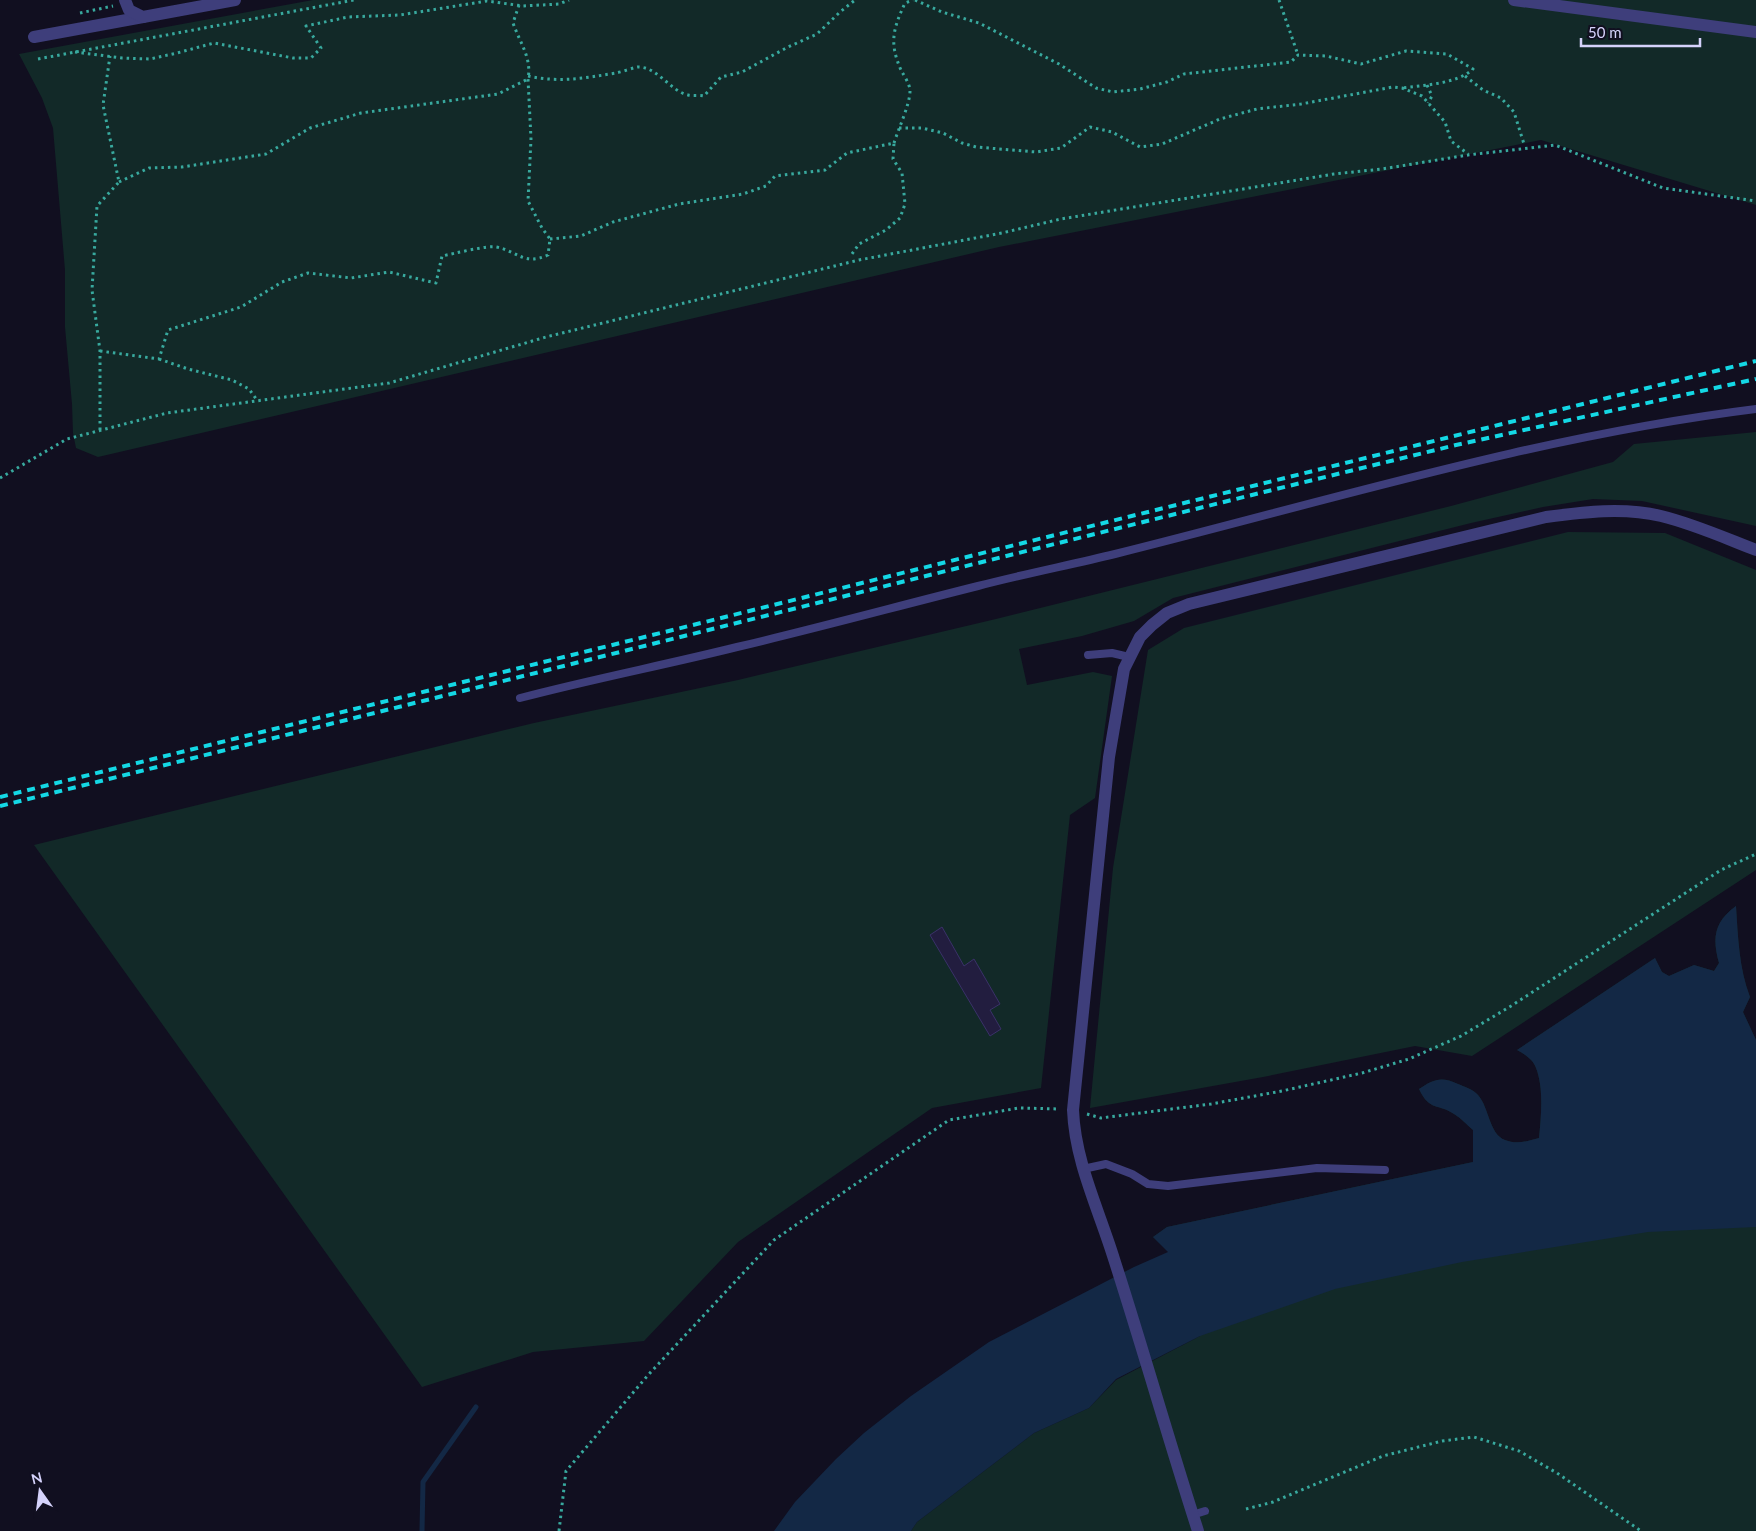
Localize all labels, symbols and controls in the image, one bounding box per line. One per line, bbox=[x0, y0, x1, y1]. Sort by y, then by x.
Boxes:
scale bar bbox=[1581, 15, 1700, 47]
text: 50 m bbox=[1588, 23, 1622, 41]
north arrow bbox=[15, 1466, 65, 1516]
text: N bbox=[29, 1468, 44, 1487]

